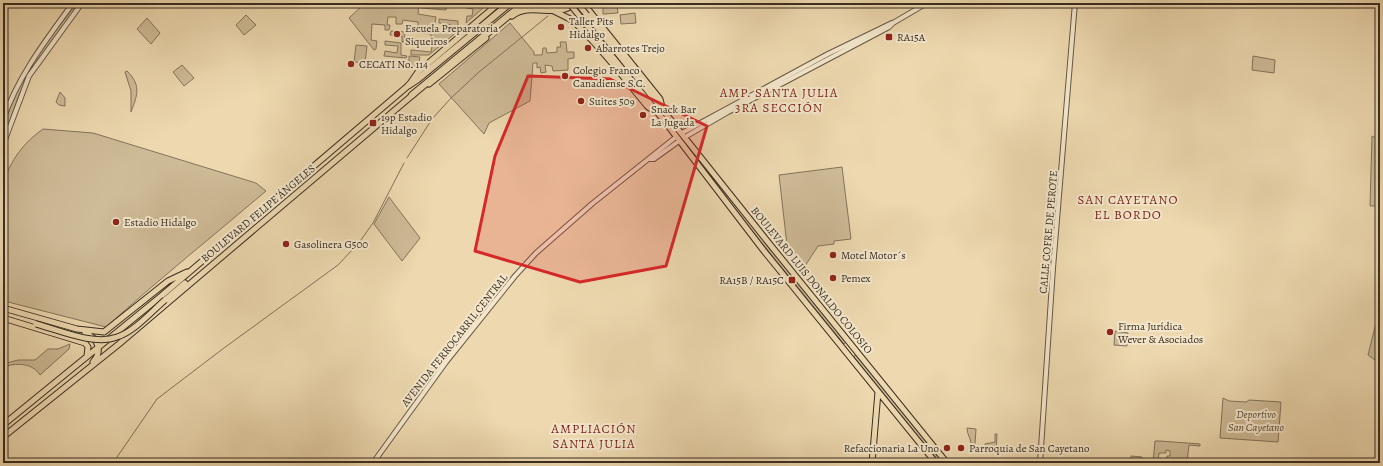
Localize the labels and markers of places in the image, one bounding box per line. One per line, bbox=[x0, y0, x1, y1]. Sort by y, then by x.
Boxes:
place label: Taller Pits Hidalgo bbox=[569, 14, 613, 42]
place label: Escuela Preparatoria Siqueiros bbox=[405, 21, 499, 49]
marker: Taller Pits Hidalgo bbox=[556, 22, 566, 32]
marker: Escuela Preparatoria Siqueiros bbox=[392, 29, 402, 39]
place label: RA15A bbox=[897, 30, 926, 45]
marker: RA15A bbox=[884, 32, 894, 42]
place label: Abarrotes Trejo bbox=[595, 41, 665, 56]
marker: Abarrotes Trejo bbox=[583, 43, 593, 53]
place label: CECATI No. 114 bbox=[359, 57, 428, 72]
marker: CECATI No. 114 bbox=[346, 59, 356, 69]
place label: Colegio Franco Canadiense S.C. bbox=[573, 63, 646, 91]
marker: Colegio Franco Canadiense S.C. bbox=[560, 71, 570, 81]
place label: Suites 509 bbox=[589, 94, 635, 109]
marker: Suites 509 bbox=[576, 96, 586, 106]
place label: Snack Bar La Jugada bbox=[651, 102, 696, 130]
place label: 19p Estadio Hidalgo bbox=[381, 110, 432, 138]
marker: Snack Bar La Jugada bbox=[638, 110, 648, 120]
marker: 19p Estadio Hidalgo bbox=[368, 118, 378, 128]
place label: Estadio Hidalgo bbox=[124, 215, 197, 230]
marker: Estadio Hidalgo bbox=[111, 217, 121, 227]
place label: Gasolinera G500 bbox=[294, 237, 368, 252]
marker: Gasolinera G500 bbox=[281, 239, 291, 249]
place label: Motel Motor´s bbox=[841, 248, 906, 263]
marker: Motel Motor´s bbox=[828, 250, 838, 260]
place label: Pemex bbox=[841, 271, 871, 286]
place label: RA15B / RA15C bbox=[719, 273, 784, 288]
marker: Pemex bbox=[828, 273, 838, 283]
marker: RA15B / RA15C bbox=[787, 275, 797, 285]
place label: Firma Jurídica Wever & Asociados bbox=[1117, 319, 1203, 347]
marker: Firma Jurídica Wever & Asociados bbox=[1105, 327, 1115, 337]
place label: Refaccionaria La Uno bbox=[844, 441, 940, 456]
place label: Parroquia de San Cayetano bbox=[969, 441, 1090, 456]
marker: Refaccionaria La Uno bbox=[942, 443, 952, 453]
marker: Parroquia de San Cayetano bbox=[956, 443, 966, 453]

